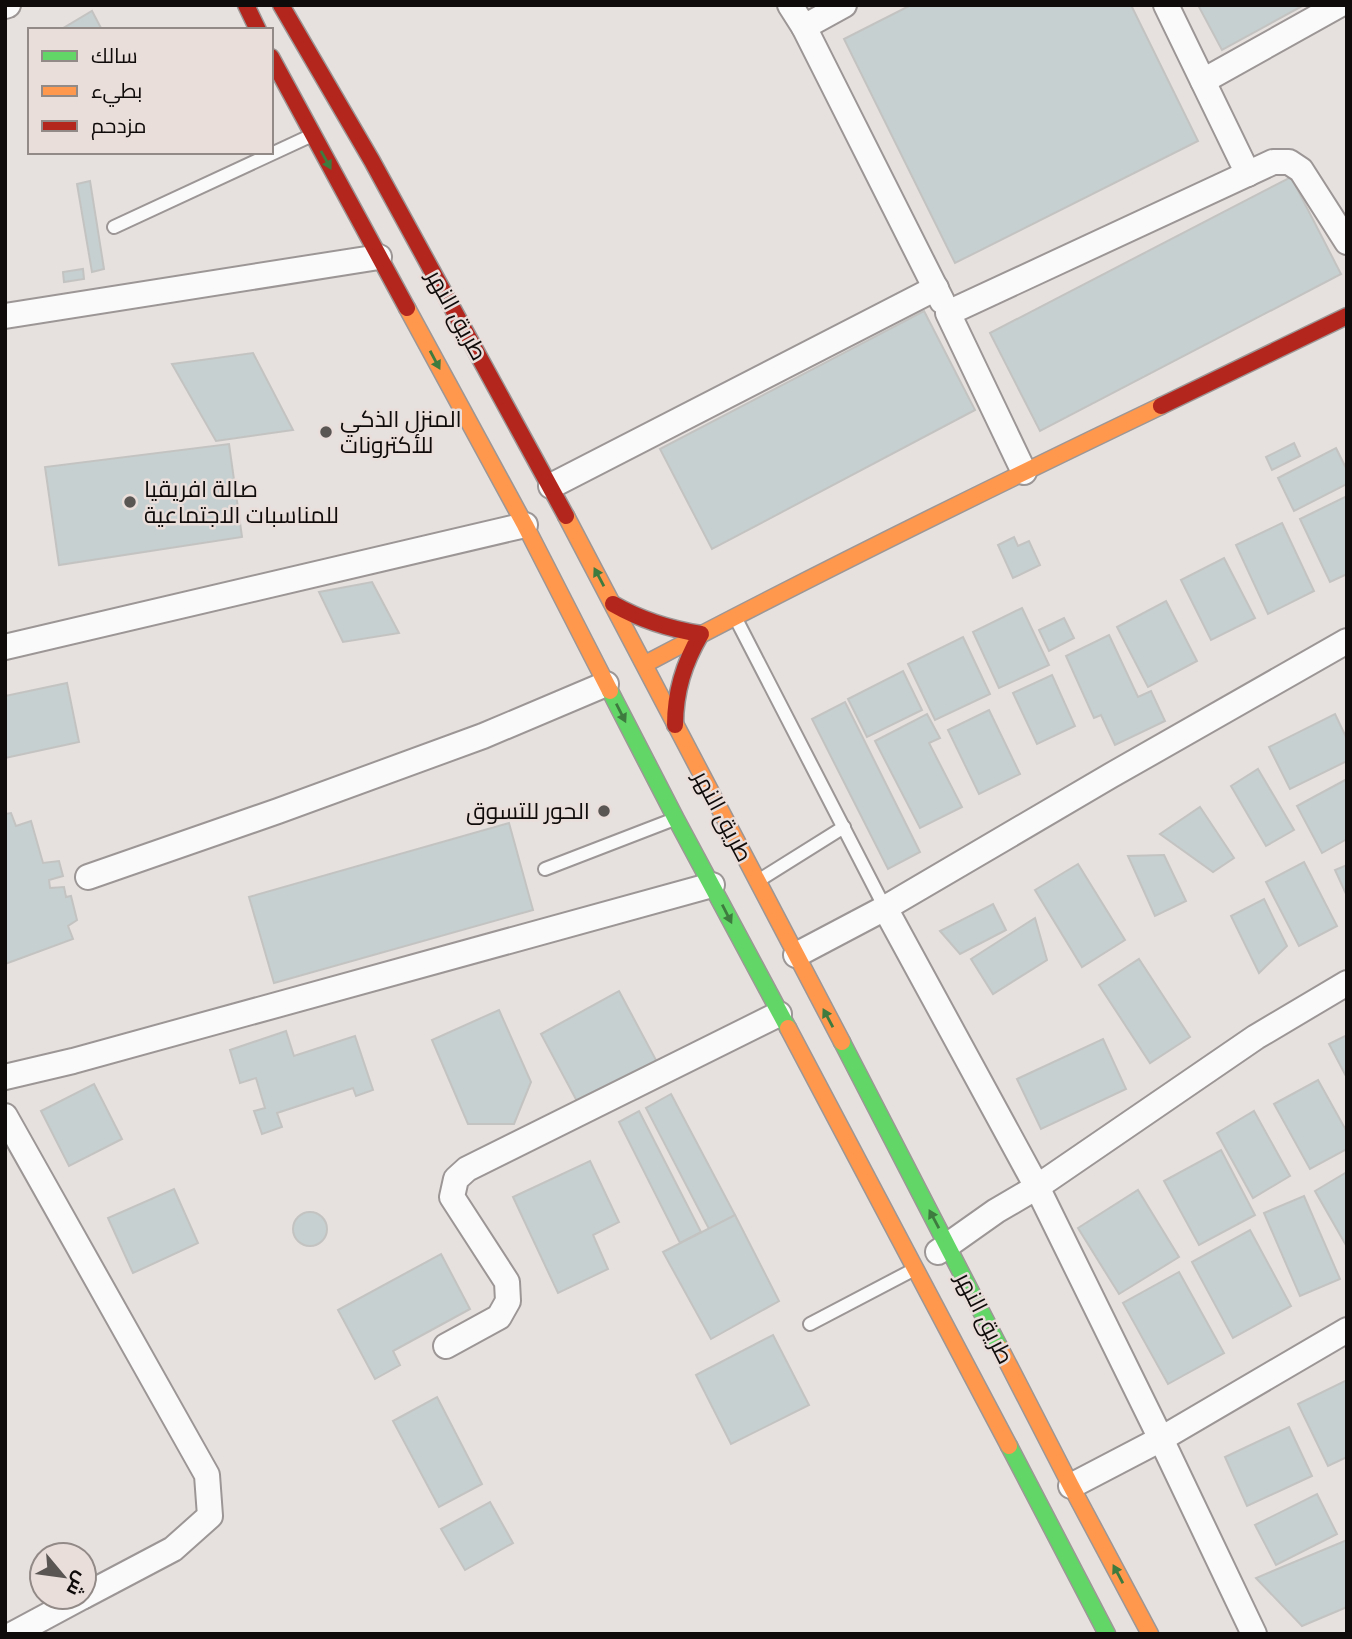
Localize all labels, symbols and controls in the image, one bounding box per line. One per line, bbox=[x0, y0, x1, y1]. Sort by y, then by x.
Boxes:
legend bbox=[28, 28, 273, 154]
text: سالك bbox=[91, 41, 138, 70]
text: بطيء bbox=[91, 76, 142, 107]
text: مزدحم bbox=[91, 111, 146, 140]
one-way arrow bbox=[320, 151, 332, 170]
street label: طريق النهر bbox=[419, 262, 495, 366]
one-way arrow bbox=[429, 350, 441, 370]
place label: المنزل الذكي للأكترونات bbox=[340, 403, 462, 460]
marker: المنزل الذكي للأكترونات bbox=[318, 424, 334, 440]
place label: صالة افريقيا للمناسبات الاجتماعية bbox=[144, 473, 339, 530]
marker: صالة افريقيا للمناسبات الاجتماعية bbox=[122, 494, 138, 510]
one-way arrow bbox=[593, 567, 604, 587]
one-way arrow bbox=[615, 703, 627, 723]
street label: طريق النهر bbox=[686, 763, 760, 867]
place label: الحور للتسوق bbox=[466, 795, 590, 826]
marker: الحور للتسوق bbox=[596, 803, 612, 819]
one-way arrow bbox=[721, 904, 733, 924]
one-way arrow bbox=[823, 1008, 834, 1028]
one-way arrow bbox=[928, 1210, 940, 1229]
street label: طريق النهر bbox=[948, 1265, 1022, 1369]
north arrow bbox=[28, 1541, 98, 1611]
one-way arrow bbox=[1112, 1564, 1124, 1583]
text: ش bbox=[61, 1567, 95, 1601]

